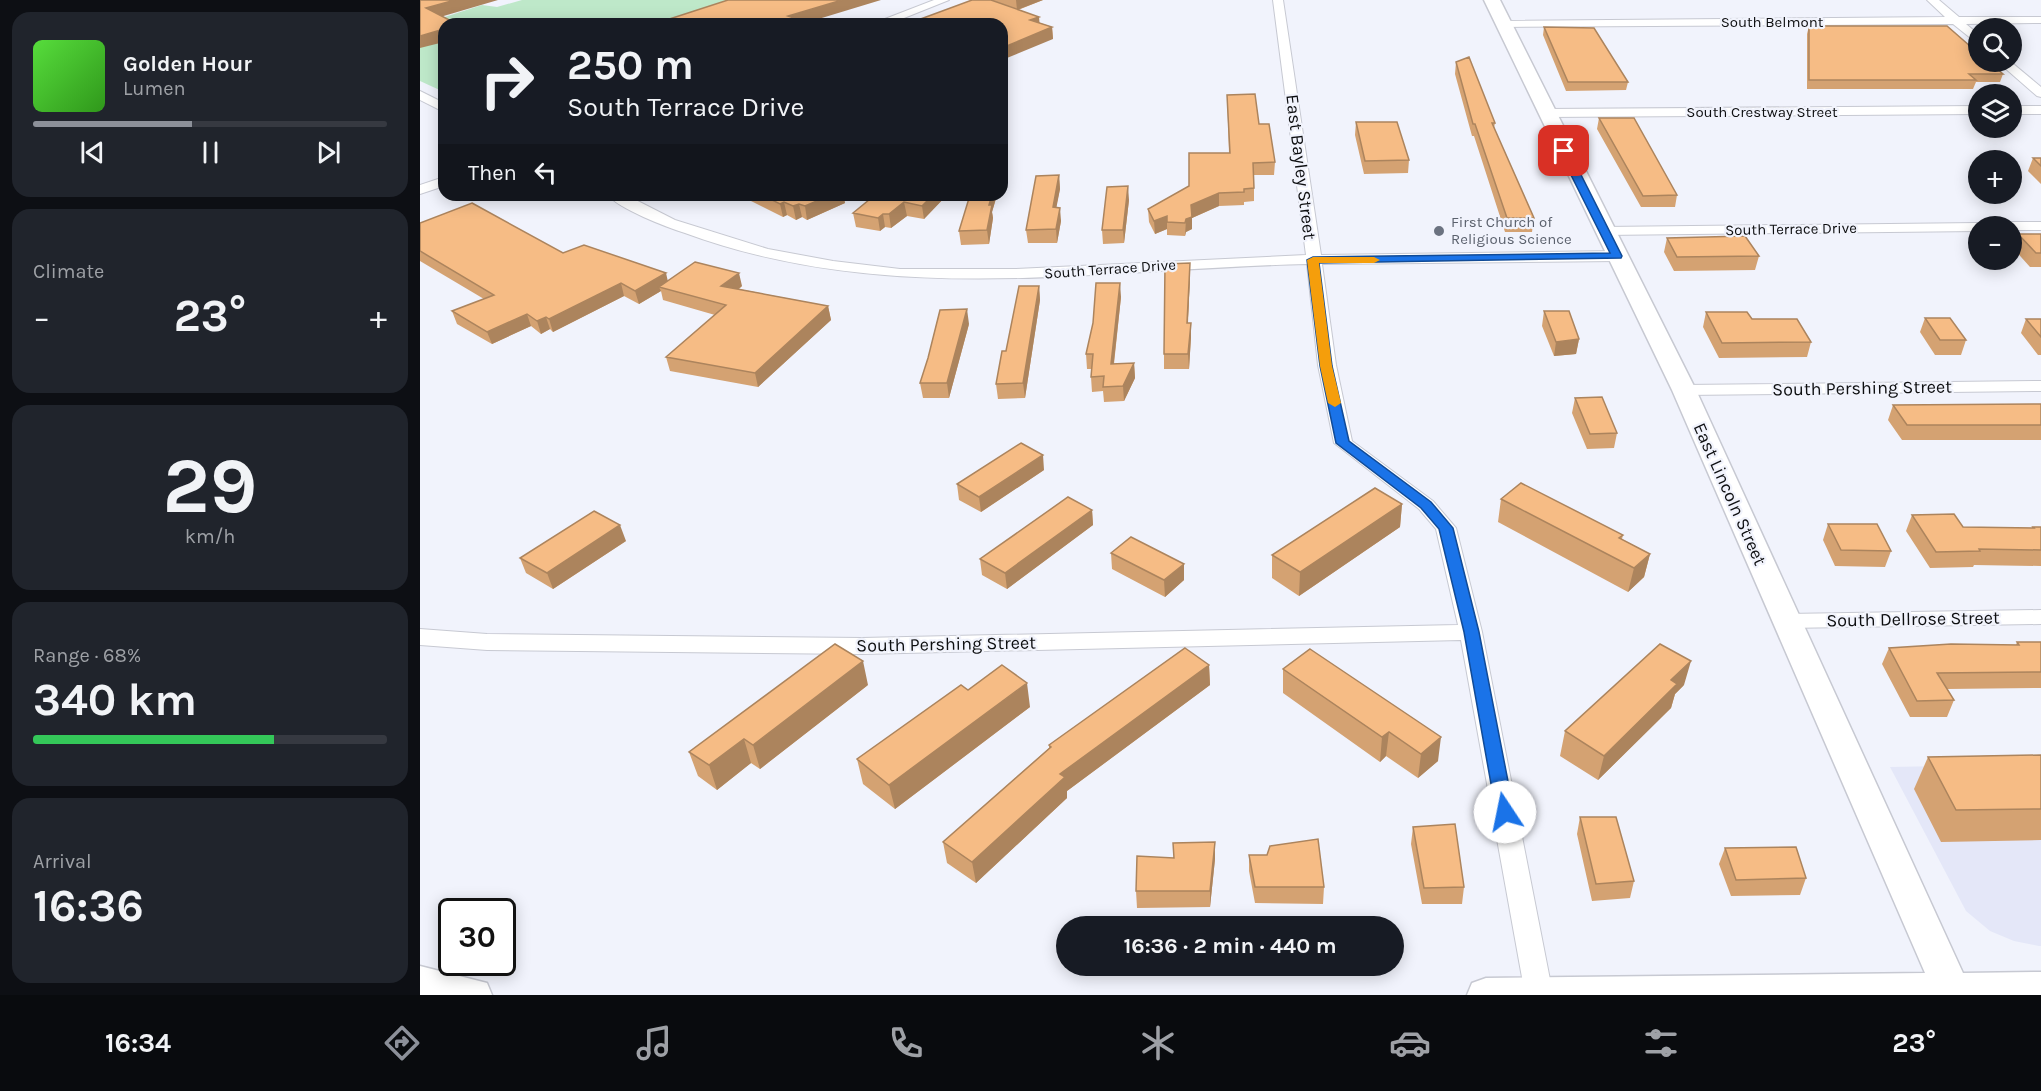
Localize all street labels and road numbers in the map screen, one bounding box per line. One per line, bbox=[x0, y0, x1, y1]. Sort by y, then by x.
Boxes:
street label: South Belmont bbox=[1721, 13, 1824, 31]
street label: East Bayley Street bbox=[1281, 93, 1321, 241]
street label: South Crestway Street bbox=[1686, 103, 1838, 121]
street label: South Terrace Drive bbox=[1725, 219, 1857, 239]
street label: South Terrace Drive bbox=[1044, 255, 1176, 283]
street label: South Pershing Street bbox=[1772, 375, 1952, 401]
street label: East Lincoln Street bbox=[1689, 419, 1771, 569]
street label: South Dellrose Street bbox=[1826, 606, 2000, 632]
street label: South Pershing Street bbox=[856, 631, 1036, 657]

